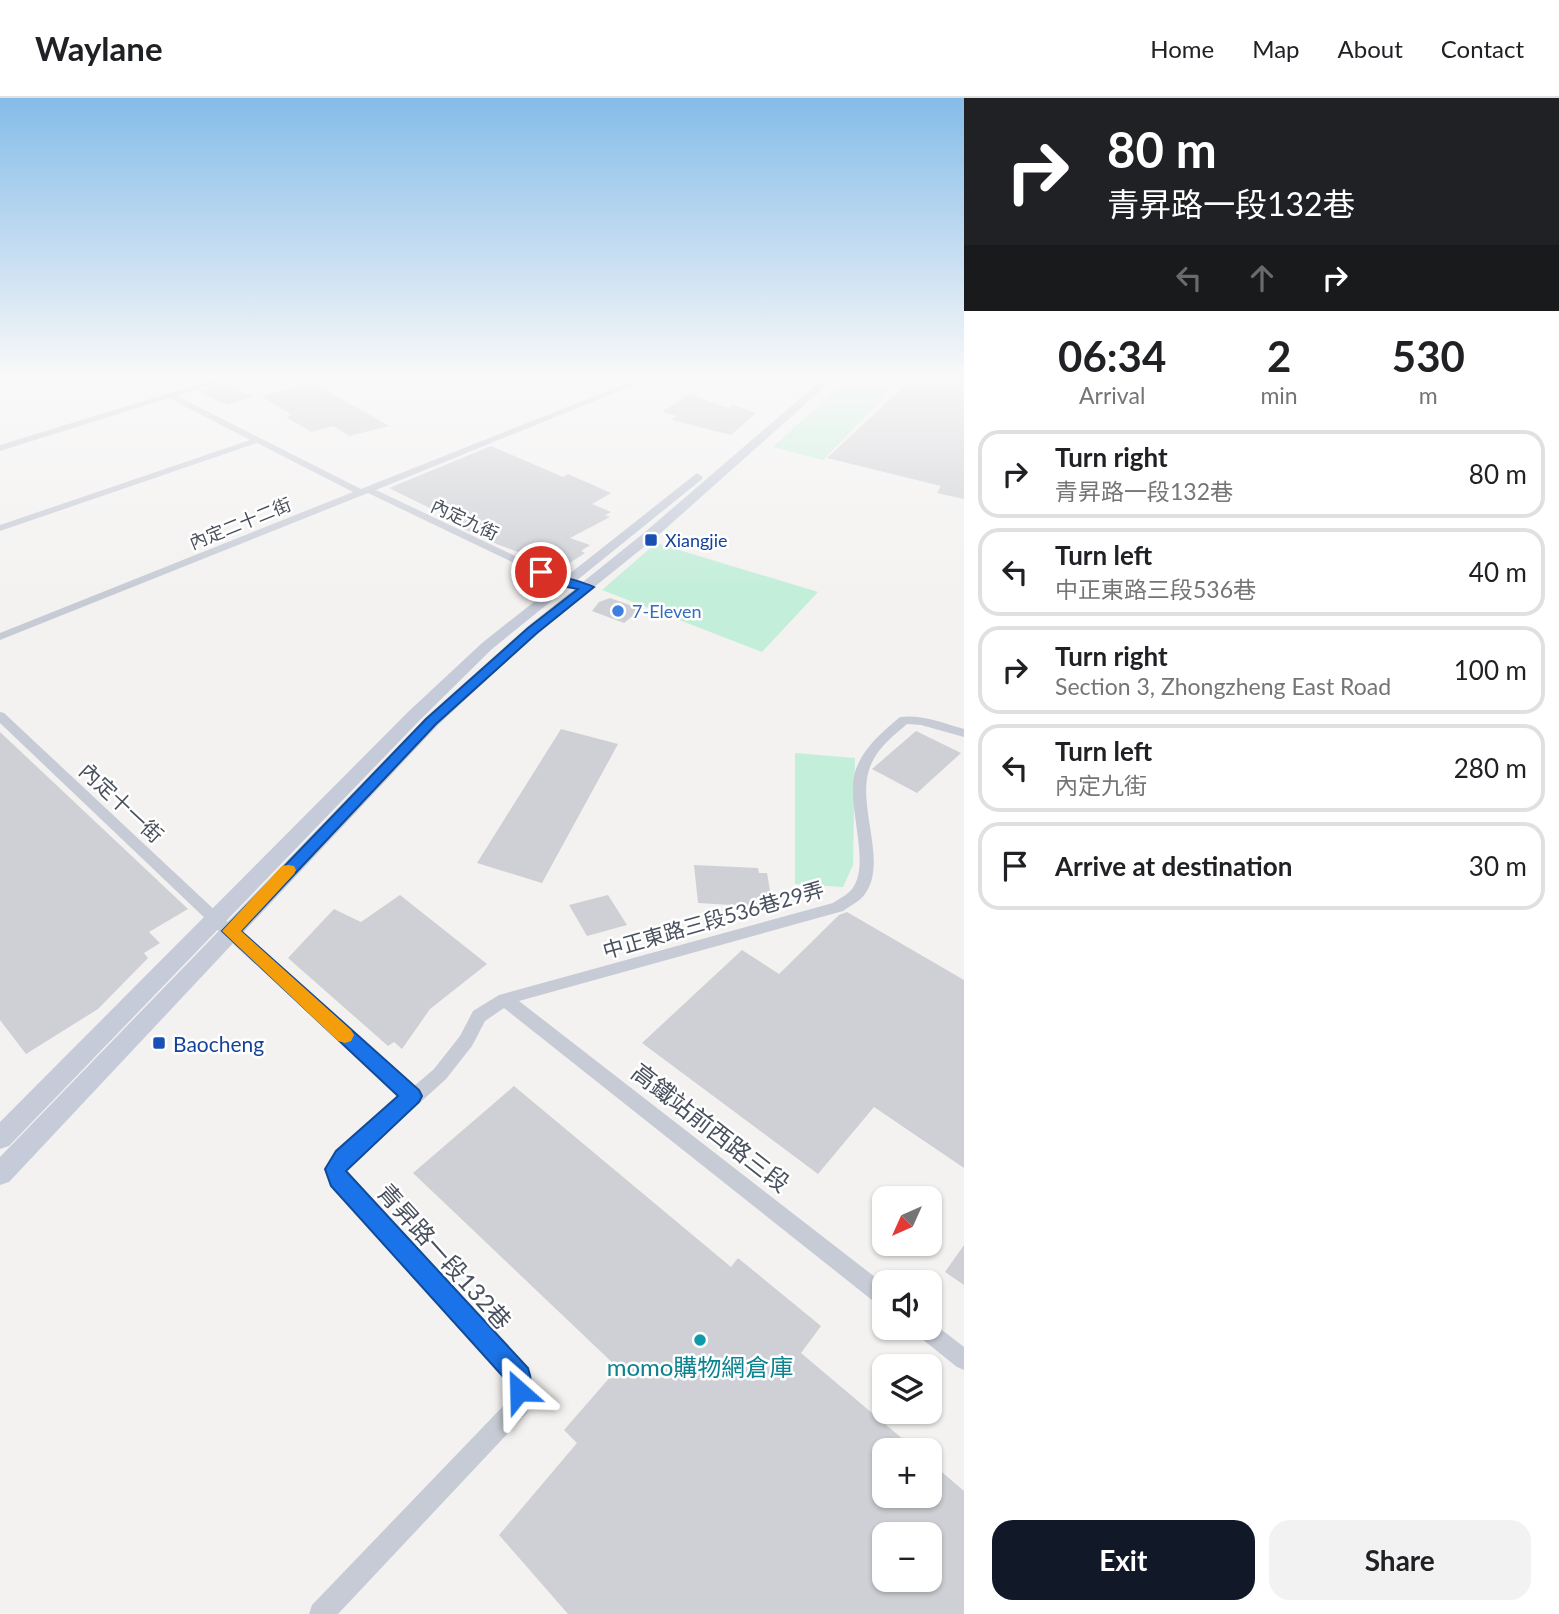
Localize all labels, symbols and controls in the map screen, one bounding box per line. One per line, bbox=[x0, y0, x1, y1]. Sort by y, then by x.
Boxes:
text: Waylane bbox=[35, 28, 163, 68]
text: Home bbox=[1150, 34, 1214, 63]
text: Map bbox=[1252, 34, 1300, 63]
text: About bbox=[1338, 34, 1403, 63]
text: Contact bbox=[1441, 34, 1524, 63]
text: 80 m bbox=[1107, 120, 1217, 178]
icon: right bbox=[992, 126, 1083, 217]
text: 青昇路一段132巷 bbox=[1107, 184, 1355, 223]
icon: left bbox=[1170, 259, 1208, 297]
icon: ahead bbox=[1243, 259, 1281, 297]
icon: right bbox=[1316, 259, 1354, 297]
text: 06:34 bbox=[1058, 331, 1166, 381]
text: 2 bbox=[1267, 331, 1291, 381]
text: 530 bbox=[1392, 331, 1465, 381]
text: Arrival bbox=[1079, 381, 1145, 409]
text: min bbox=[1260, 381, 1298, 409]
text: m bbox=[1419, 381, 1438, 409]
text: Turn right bbox=[1055, 441, 1168, 473]
icon: right bbox=[996, 455, 1034, 493]
text: 80 m bbox=[1469, 458, 1527, 490]
text: 青昇路一段132巷 bbox=[1055, 477, 1233, 505]
street label: 內定二十二街 bbox=[186, 493, 294, 553]
street label: 內定九街 bbox=[428, 494, 502, 544]
place label: Xiangjie bbox=[665, 529, 728, 551]
marker: Xiangjie bbox=[643, 532, 659, 548]
text: Turn left bbox=[1055, 539, 1152, 571]
pin bbox=[511, 542, 571, 602]
icon: arrive bbox=[522, 553, 560, 591]
icon: left bbox=[996, 553, 1034, 591]
text: 40 m bbox=[1469, 556, 1527, 588]
text: 中正東路三段536巷 bbox=[1055, 575, 1256, 603]
place label: 7-Eleven bbox=[632, 600, 702, 622]
marker: 7-Eleven bbox=[610, 603, 626, 619]
text: Turn right bbox=[1055, 640, 1168, 672]
icon: right bbox=[996, 651, 1034, 689]
text: 100 m bbox=[1454, 654, 1527, 686]
text: Section 3, Zhongzheng East Road bbox=[1055, 672, 1391, 700]
text: Turn left bbox=[1055, 735, 1152, 767]
icon: left bbox=[996, 749, 1034, 787]
text: 280 m bbox=[1454, 752, 1527, 784]
street label: 內定十一街 bbox=[75, 757, 169, 847]
text: 內定九街 bbox=[1055, 771, 1147, 799]
icon: arrive bbox=[996, 847, 1034, 885]
text: Arrive at destination bbox=[1055, 850, 1292, 882]
text: 30 m bbox=[1469, 850, 1527, 882]
street label: 中正東路三段536巷29弄 bbox=[600, 875, 826, 963]
place label: Baocheng bbox=[173, 1031, 264, 1056]
marker: Baocheng bbox=[151, 1035, 167, 1051]
street label: 高鐵站前西路三段 bbox=[626, 1056, 796, 1198]
street label: 青昇路一段132巷 bbox=[372, 1177, 518, 1335]
north arrow bbox=[872, 1186, 942, 1256]
map controls bbox=[872, 1186, 942, 1592]
button: sound bbox=[872, 1270, 942, 1340]
marker: momo購物網倉庫 bbox=[692, 1332, 708, 1348]
place label: momo購物網倉庫 bbox=[607, 1352, 793, 1381]
position arrow bbox=[482, 1354, 556, 1428]
button: layers bbox=[872, 1354, 942, 1424]
button: + bbox=[872, 1438, 942, 1508]
button: Exit bbox=[992, 1520, 1255, 1600]
button: Share bbox=[1269, 1520, 1531, 1600]
button: − bbox=[872, 1522, 942, 1592]

